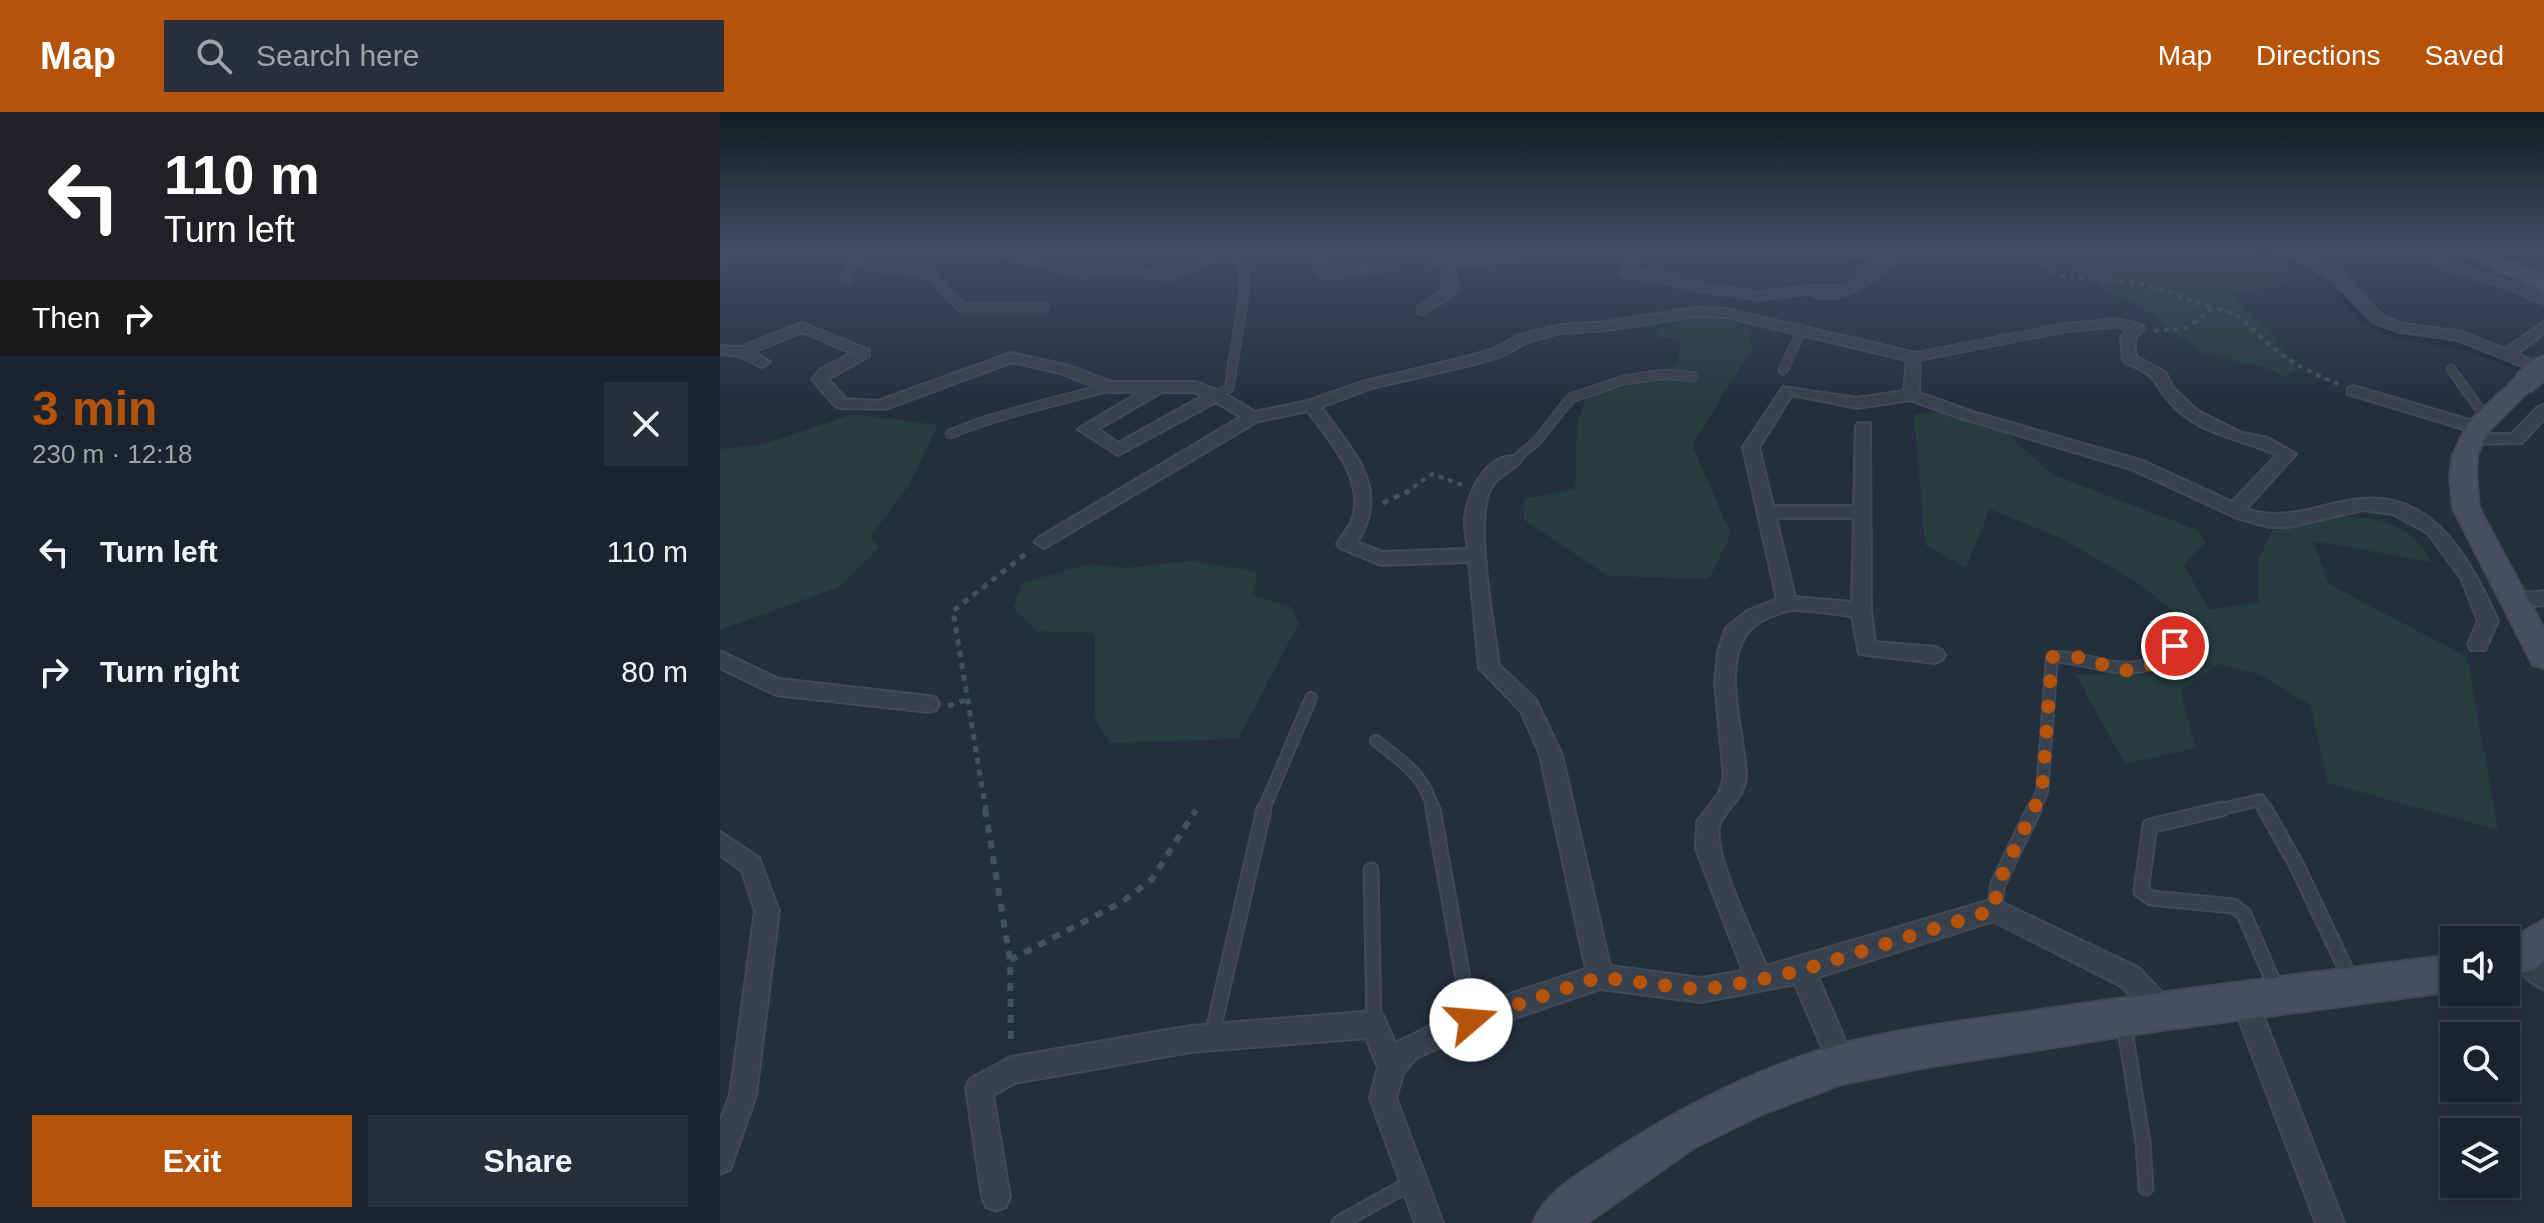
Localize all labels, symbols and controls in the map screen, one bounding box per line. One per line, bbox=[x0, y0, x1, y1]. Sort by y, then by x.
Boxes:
search box bbox=[164, 20, 724, 92]
icon: search bbox=[192, 34, 236, 78]
text: Map bbox=[40, 35, 116, 77]
text: Search here bbox=[256, 39, 419, 72]
text: Map bbox=[2158, 40, 2212, 71]
text: Directions bbox=[2256, 40, 2381, 71]
text: Saved bbox=[2425, 40, 2504, 71]
text: 110 m bbox=[164, 143, 320, 206]
icon: left bbox=[32, 144, 136, 248]
text: Turn left bbox=[164, 209, 295, 250]
icon: right bbox=[116, 296, 160, 340]
text: Then bbox=[32, 301, 100, 334]
text: 3 min bbox=[32, 382, 157, 435]
button: close bbox=[604, 382, 688, 466]
text: 230 m · 12:18 bbox=[32, 439, 192, 469]
icon: left bbox=[32, 530, 76, 574]
text: Turn left bbox=[100, 535, 218, 568]
text: 110 m bbox=[607, 535, 688, 568]
pin bbox=[2141, 612, 2209, 680]
icon: arrive bbox=[2153, 624, 2197, 668]
icon: right bbox=[32, 650, 76, 694]
text: Turn right bbox=[100, 655, 239, 688]
text: 80 m bbox=[621, 655, 688, 688]
map controls bbox=[2440, 926, 2520, 1198]
button: sound bbox=[2440, 926, 2520, 1006]
position arrow bbox=[1429, 978, 1513, 1062]
button: search bbox=[2440, 1022, 2520, 1102]
button: Exit bbox=[32, 1115, 352, 1207]
button: Share bbox=[368, 1115, 688, 1207]
button: layers bbox=[2440, 1118, 2520, 1198]

